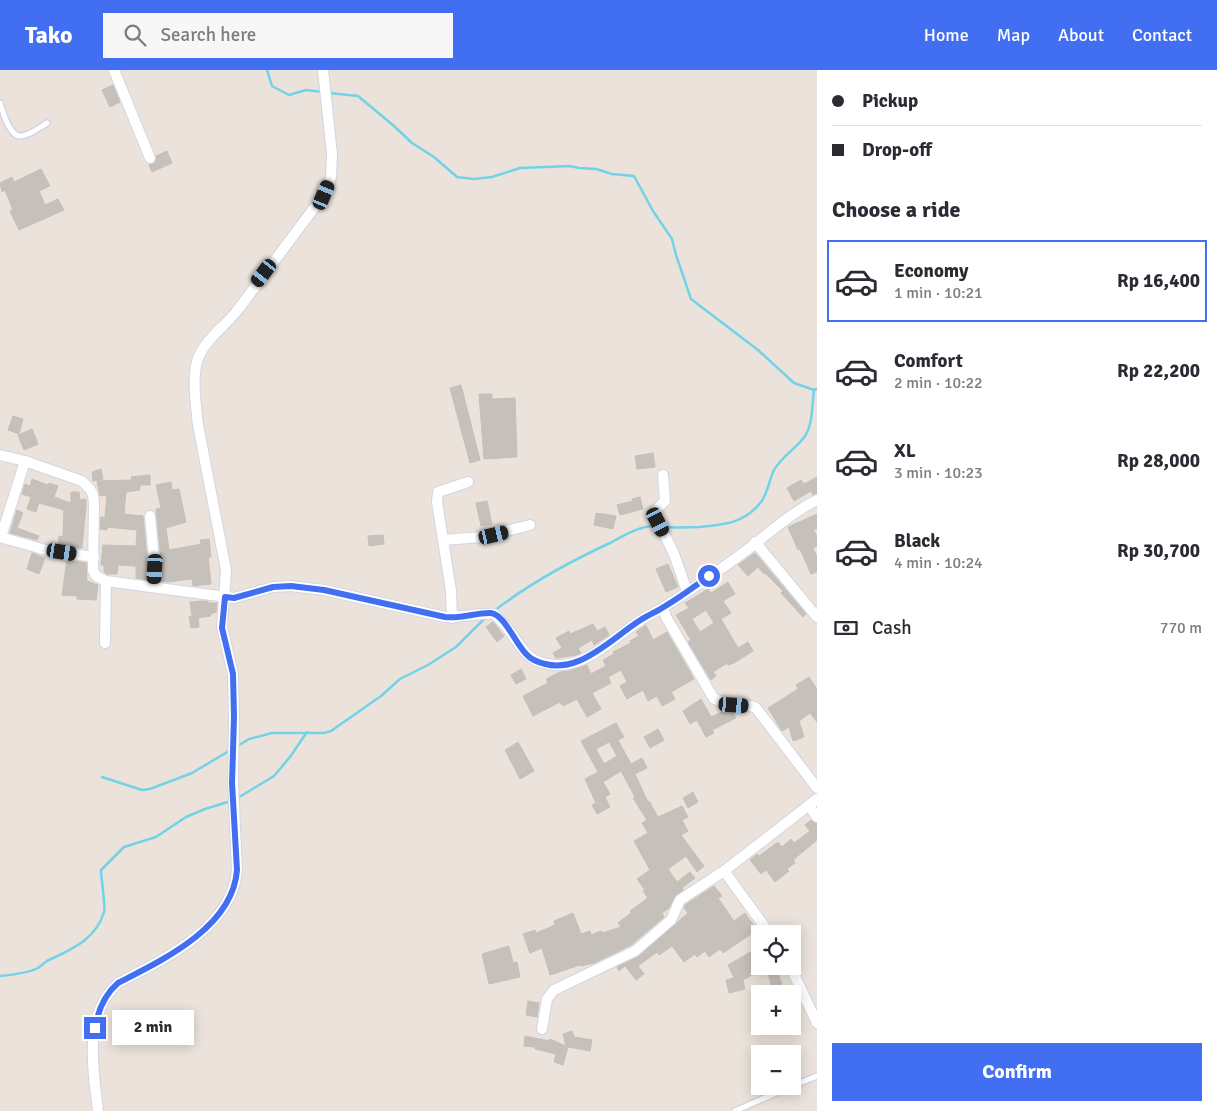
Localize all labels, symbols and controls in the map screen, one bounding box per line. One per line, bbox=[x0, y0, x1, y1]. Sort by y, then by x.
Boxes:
search box bbox=[103, 13, 453, 58]
text: Tako bbox=[25, 20, 73, 50]
icon: search bbox=[121, 21, 149, 49]
text: Search here bbox=[161, 23, 256, 47]
text: Home bbox=[924, 24, 969, 46]
text: Map bbox=[997, 24, 1030, 46]
text: About bbox=[1058, 24, 1104, 46]
text: Contact bbox=[1132, 24, 1192, 46]
text: Pickup bbox=[862, 89, 918, 113]
text: Drop-off bbox=[862, 138, 932, 162]
car bbox=[311, 178, 336, 212]
text: Choose a ride bbox=[832, 196, 960, 223]
car bbox=[248, 257, 279, 289]
icon: car bbox=[834, 259, 879, 304]
text: Economy bbox=[894, 259, 968, 283]
text: Rp 16,400 bbox=[1117, 269, 1200, 293]
text: 1 min · 10:21 bbox=[894, 283, 983, 303]
icon: car bbox=[834, 349, 879, 394]
text: Comfort bbox=[894, 349, 963, 373]
text: Rp 22,200 bbox=[1117, 359, 1200, 383]
text: 2 min · 10:22 bbox=[894, 373, 983, 393]
icon: car bbox=[834, 439, 879, 484]
text: XL bbox=[894, 439, 916, 463]
text: Rp 28,000 bbox=[1117, 449, 1200, 473]
text: 3 min · 10:23 bbox=[894, 463, 983, 483]
car bbox=[644, 505, 671, 539]
car bbox=[477, 524, 510, 546]
icon: car bbox=[834, 529, 879, 574]
text: Black bbox=[894, 529, 940, 553]
text: Rp 30,700 bbox=[1117, 539, 1200, 563]
car bbox=[46, 542, 77, 562]
text: 4 min · 10:24 bbox=[894, 553, 983, 573]
car bbox=[146, 554, 163, 584]
route start bbox=[698, 565, 720, 587]
icon: cash bbox=[832, 614, 860, 642]
text: Cash bbox=[872, 616, 912, 640]
text: 770 m bbox=[1160, 618, 1202, 638]
car bbox=[718, 696, 749, 714]
map controls bbox=[751, 925, 801, 1095]
button: locate bbox=[751, 925, 801, 975]
button: + bbox=[751, 985, 801, 1035]
callout: 2 min bbox=[112, 1010, 195, 1046]
route end bbox=[84, 1017, 106, 1039]
text: 2 min bbox=[134, 1017, 172, 1037]
button: Confirm bbox=[832, 1043, 1202, 1101]
button: − bbox=[751, 1045, 801, 1095]

